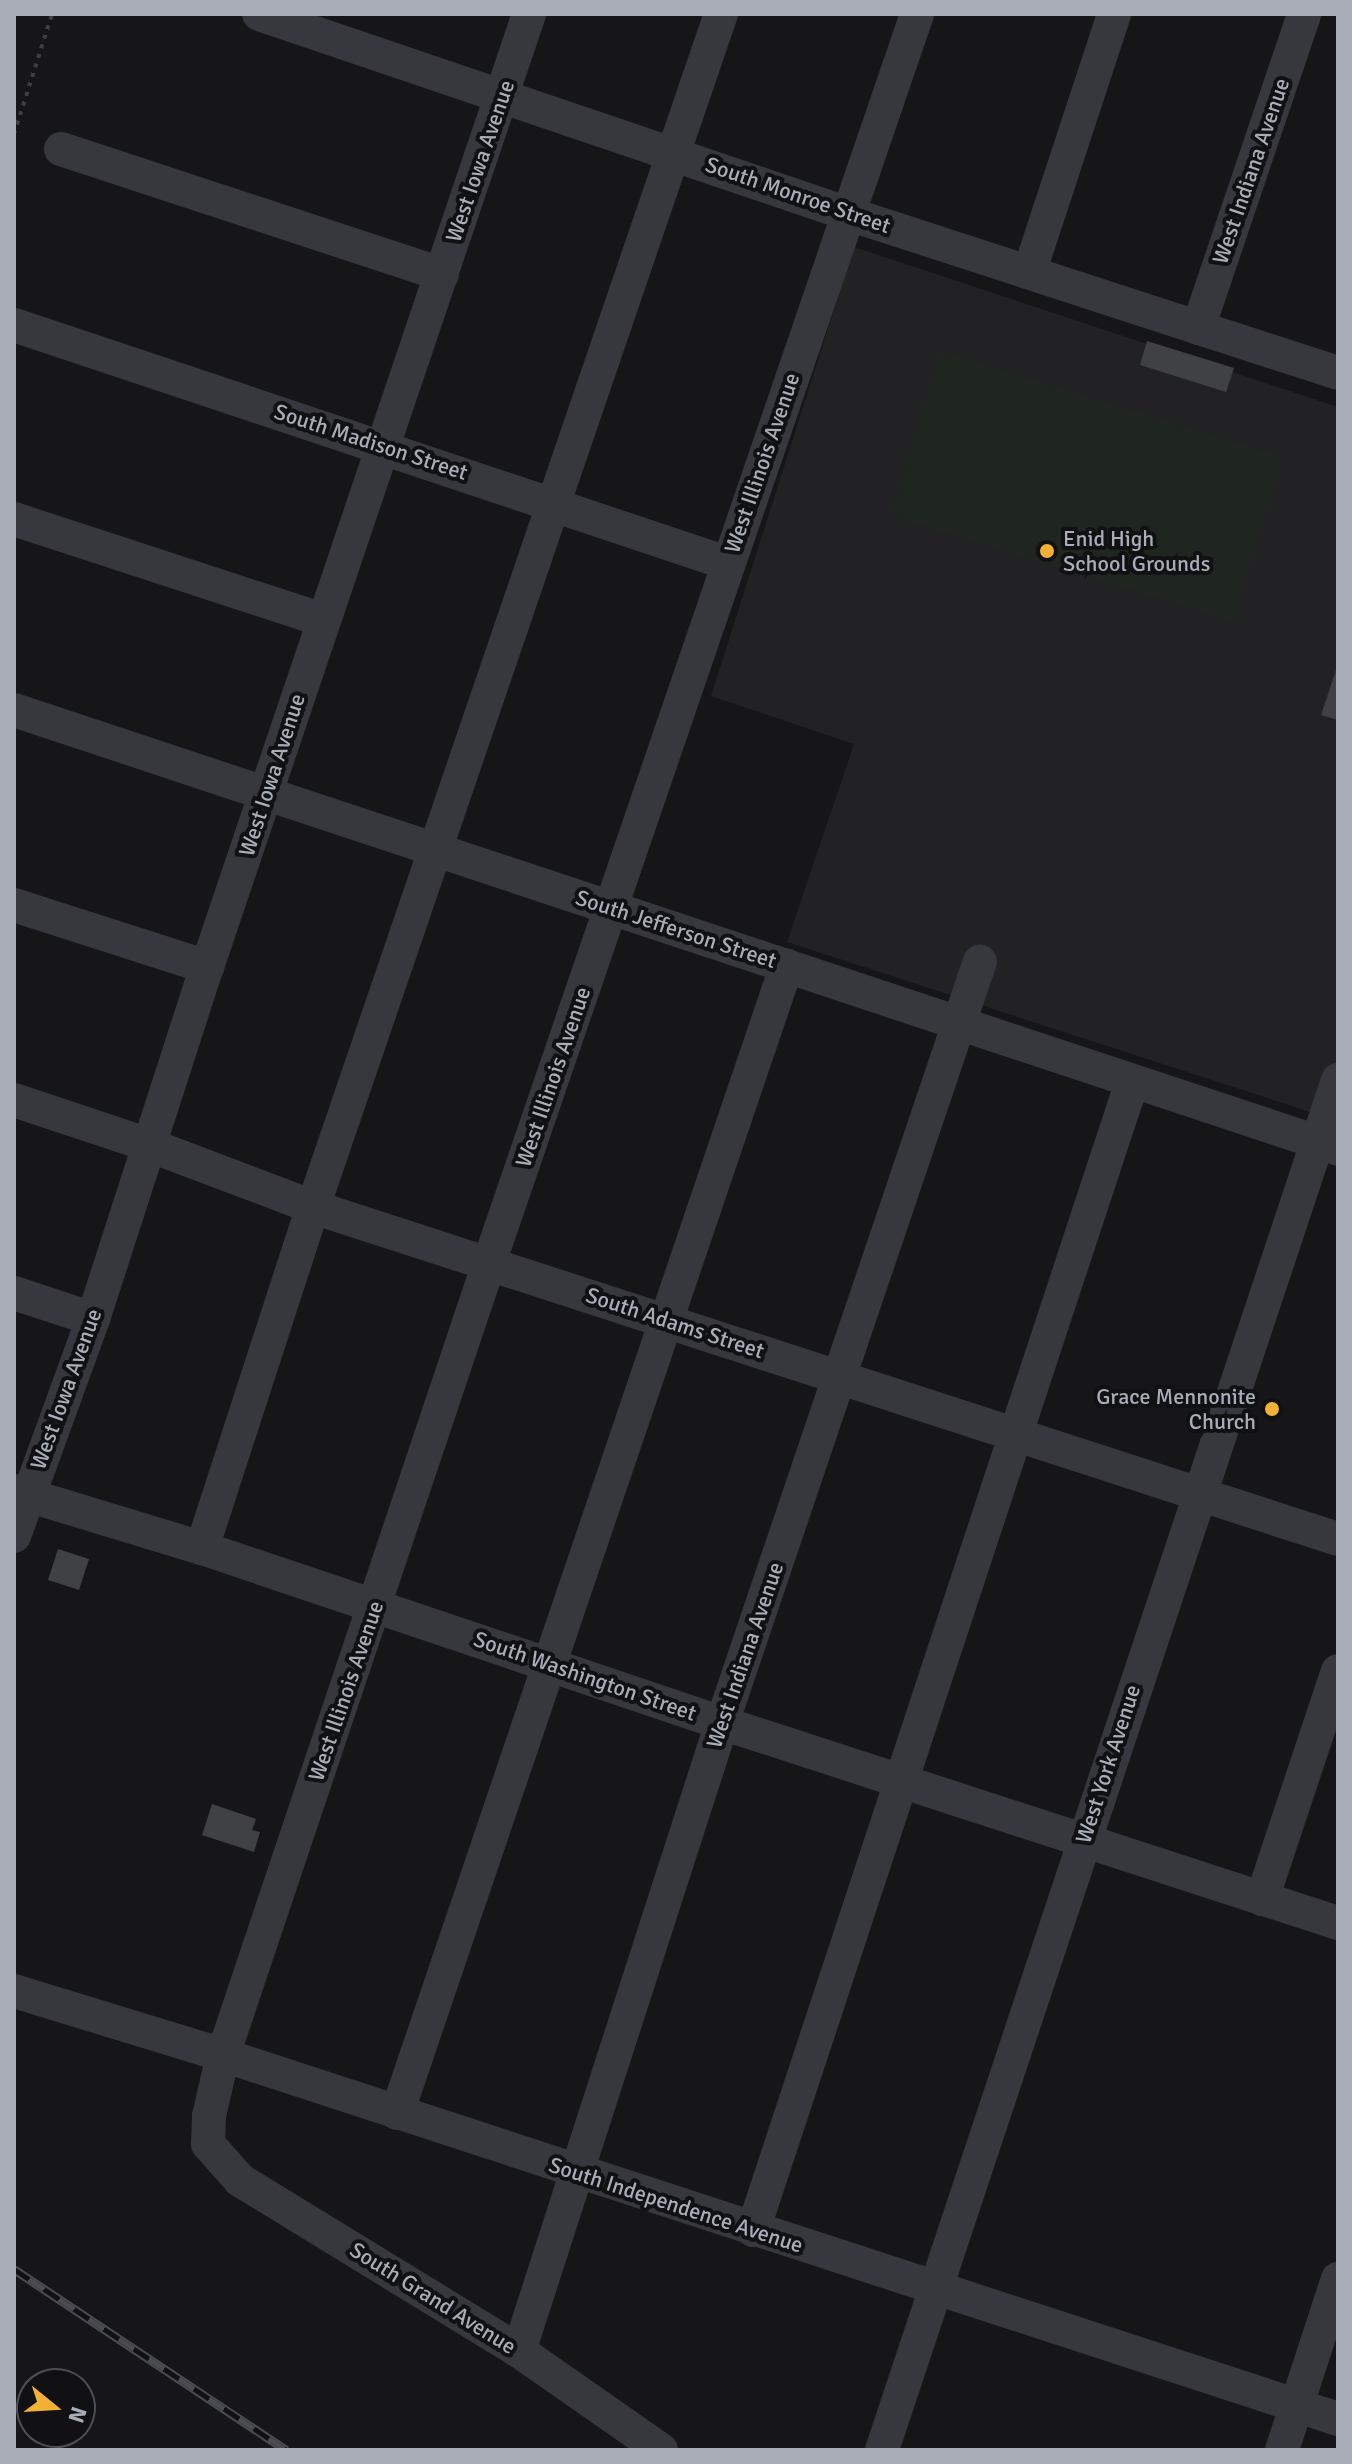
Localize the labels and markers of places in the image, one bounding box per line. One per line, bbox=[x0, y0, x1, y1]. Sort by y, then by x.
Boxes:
place label: Enid High School Grounds bbox=[1063, 525, 1210, 576]
marker: Enid High School Grounds bbox=[1038, 542, 1056, 560]
place label: Grace Mennonite Church bbox=[1096, 1383, 1256, 1434]
marker: Grace Mennonite Church bbox=[1263, 1400, 1281, 1418]

